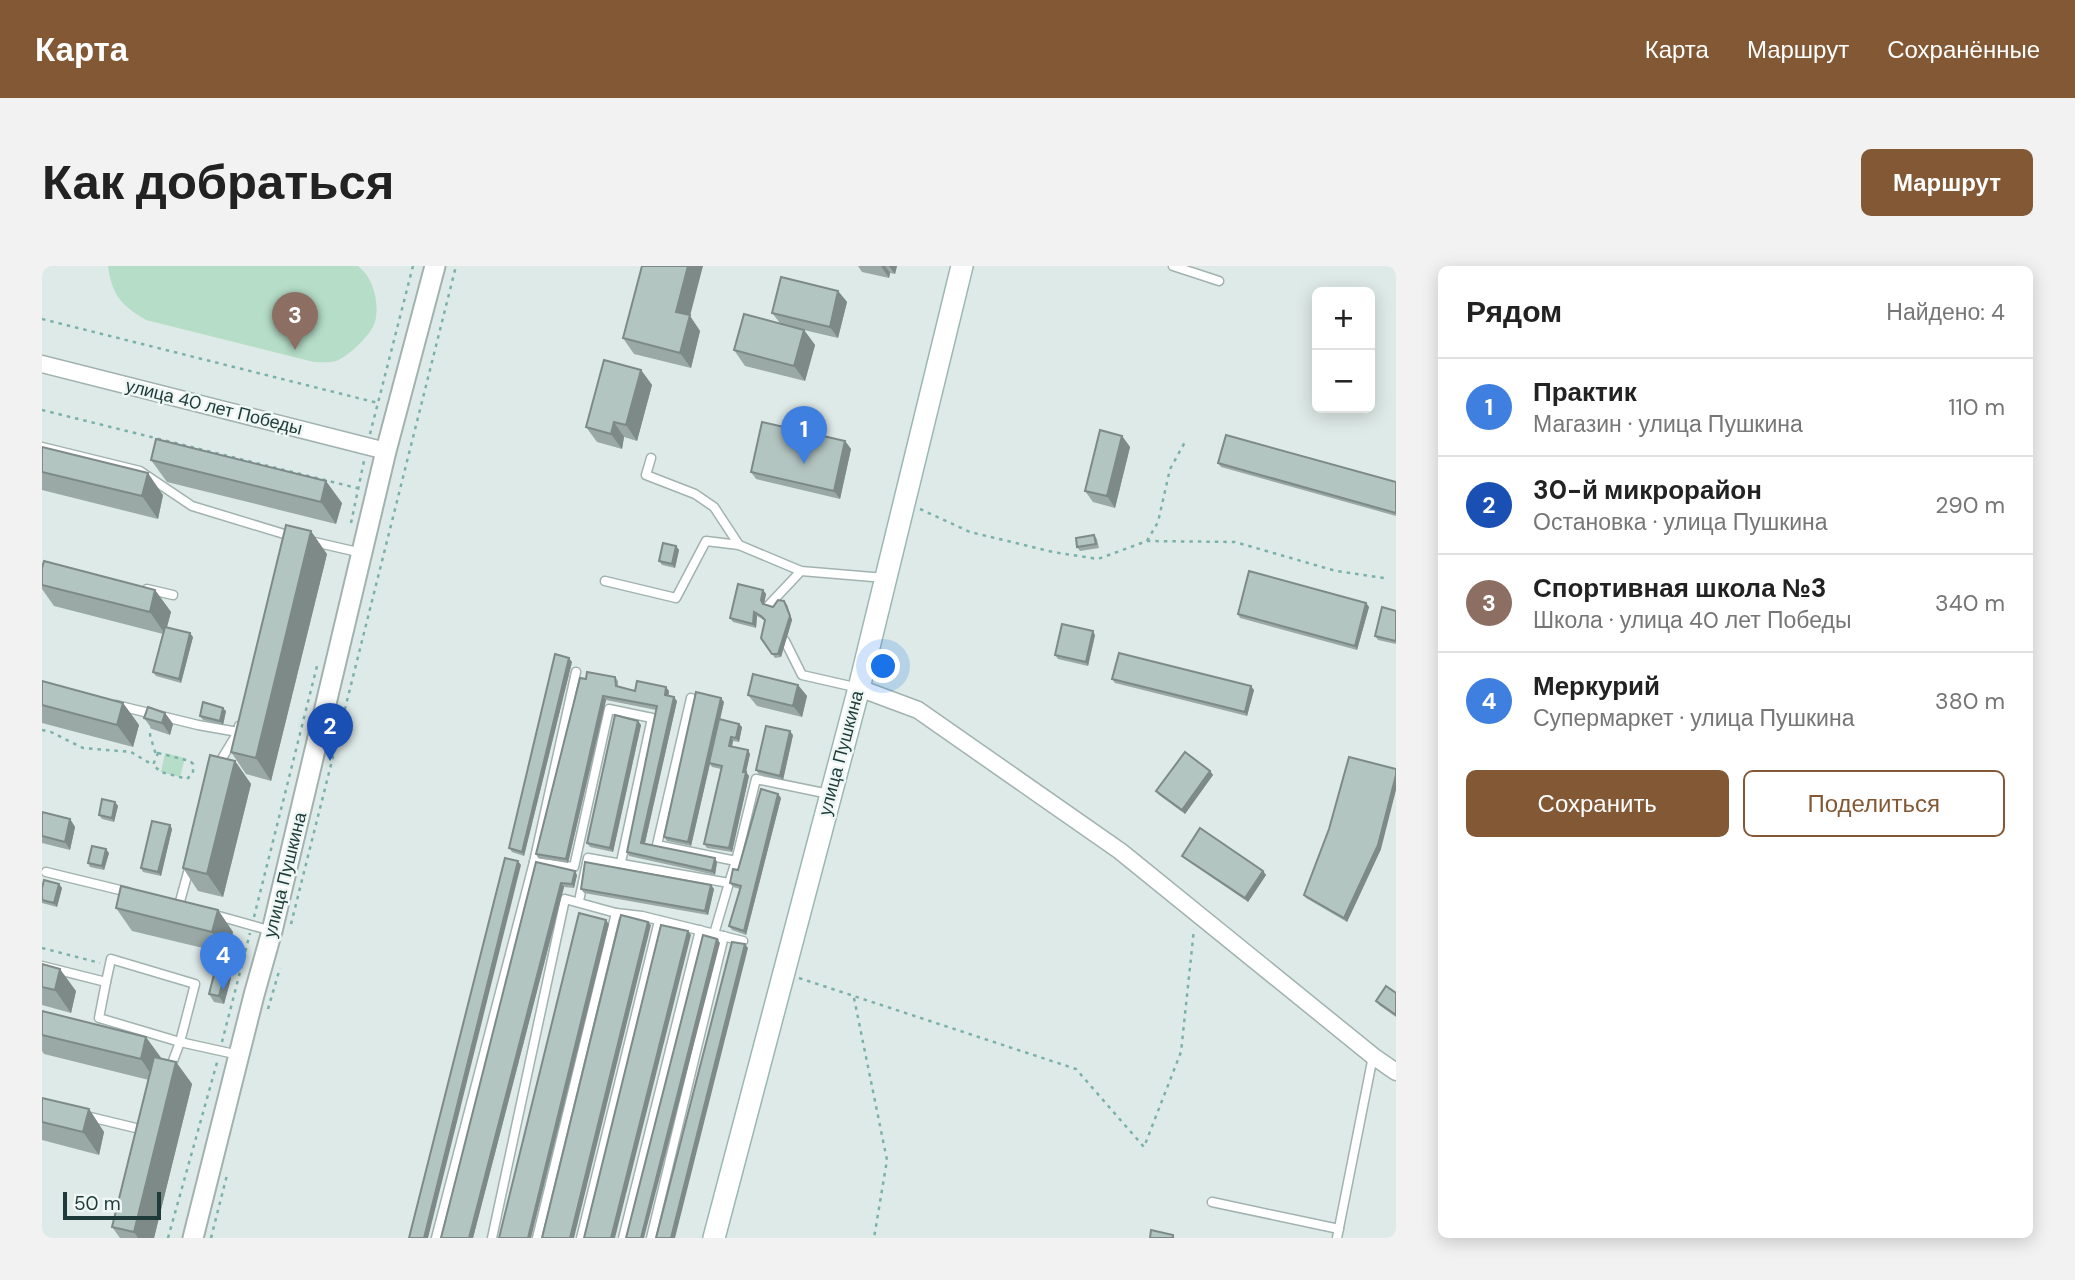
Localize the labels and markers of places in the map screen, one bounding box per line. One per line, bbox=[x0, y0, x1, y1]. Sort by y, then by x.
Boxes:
pin: 3 bbox=[272, 292, 318, 350]
pin: 1 bbox=[781, 406, 827, 464]
pin: 2 bbox=[307, 703, 353, 761]
pin: 4 bbox=[200, 932, 246, 990]

